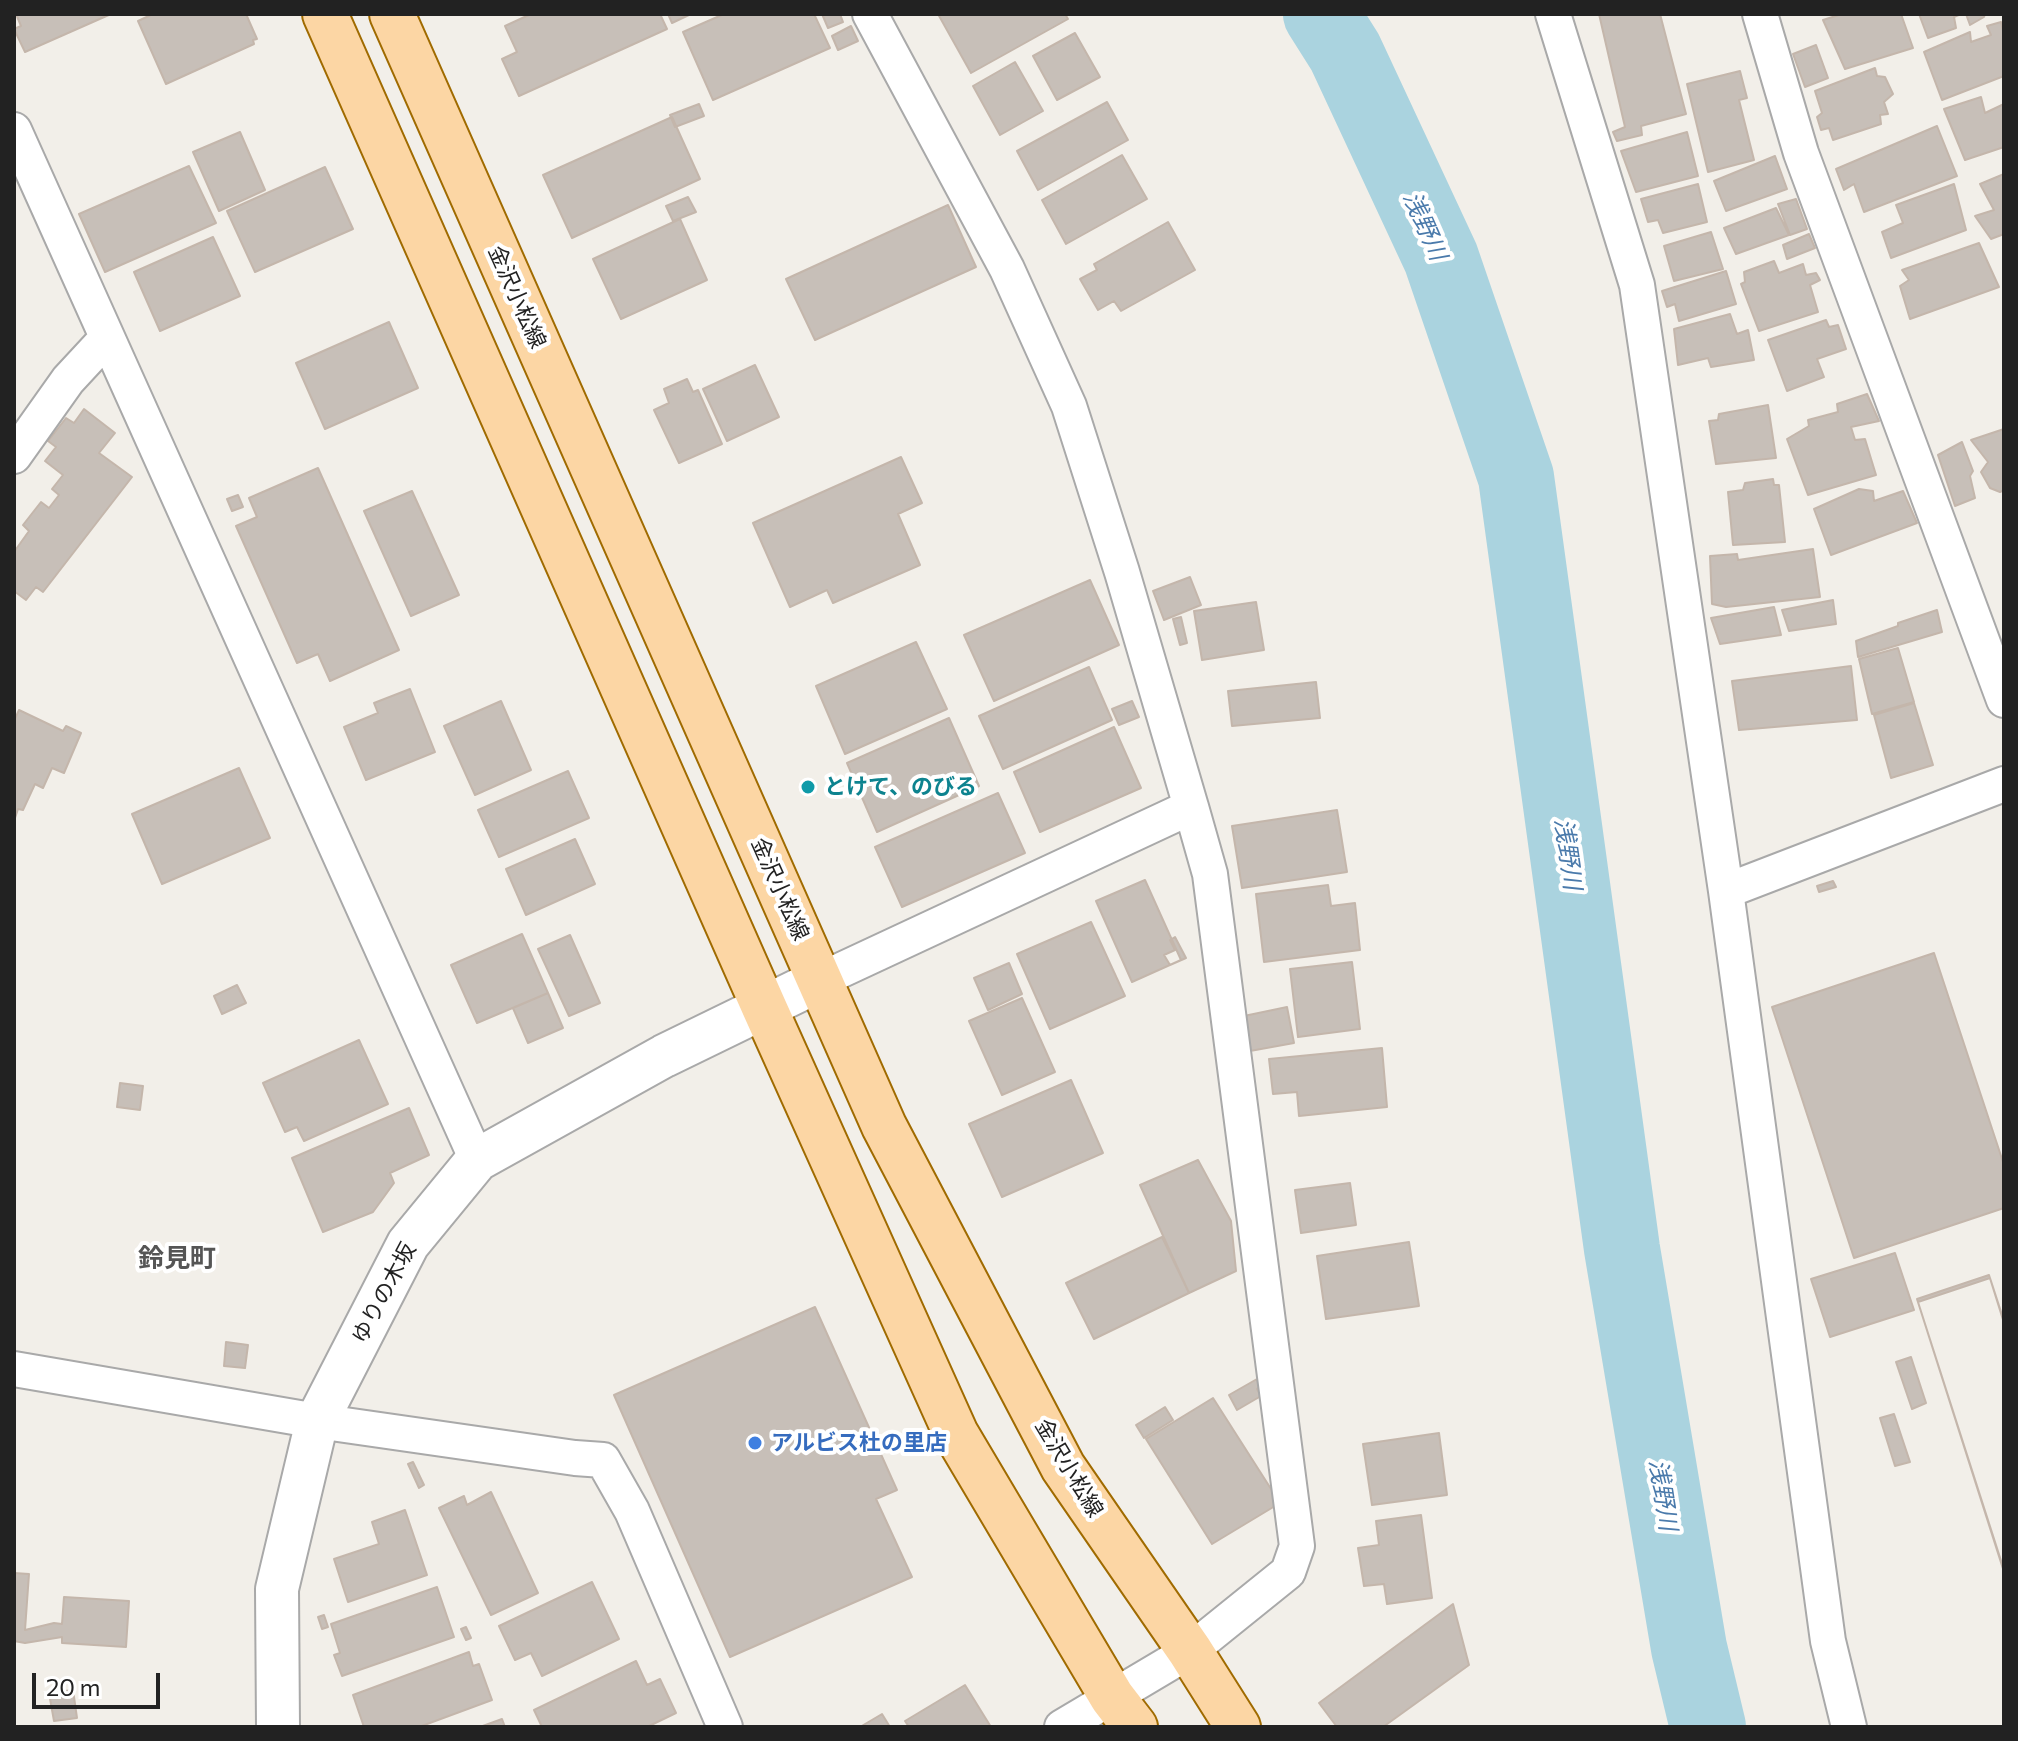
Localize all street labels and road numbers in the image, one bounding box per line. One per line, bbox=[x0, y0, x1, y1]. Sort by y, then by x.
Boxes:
street label: 金沢小松線 bbox=[483, 241, 551, 353]
street label: 金沢小松線 bbox=[746, 833, 814, 945]
street label: ゆりの木坂 bbox=[347, 1238, 421, 1348]
street label: 金沢小松線 bbox=[1029, 1414, 1109, 1522]

